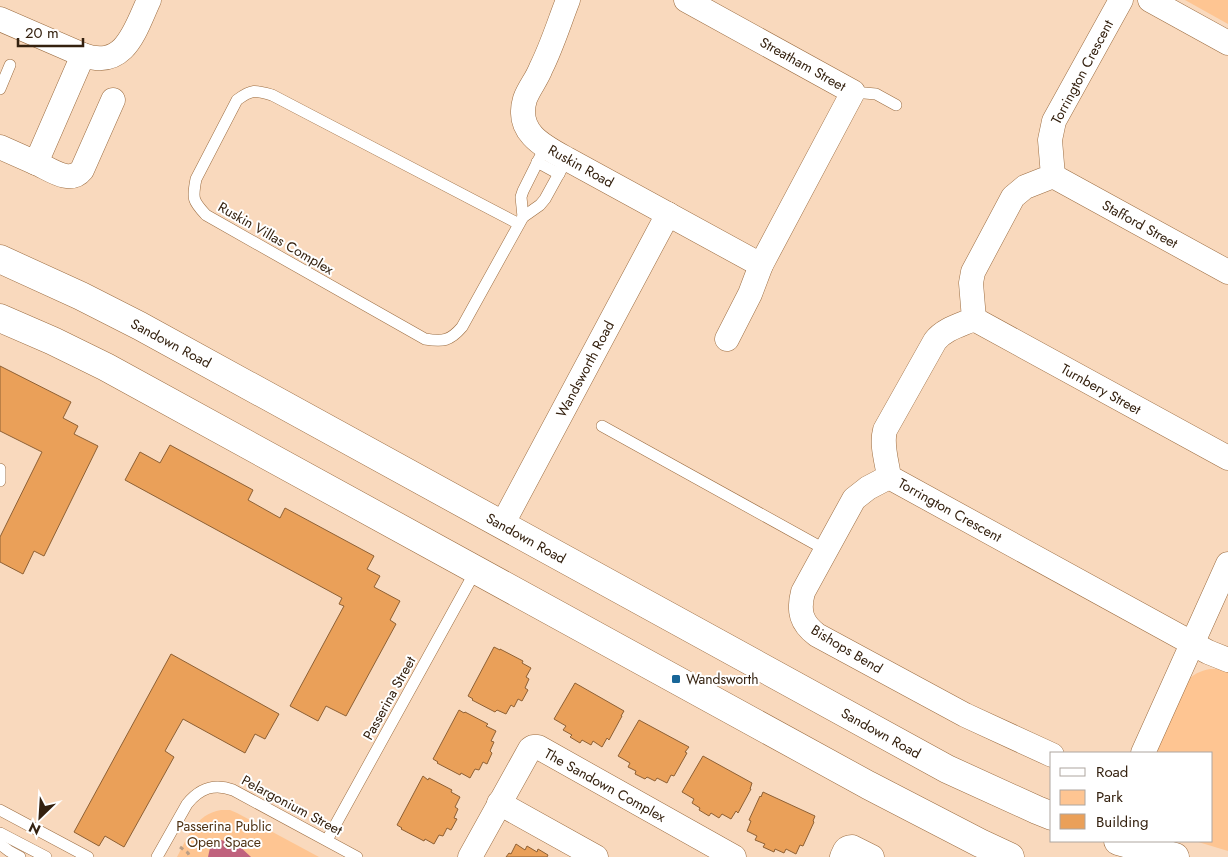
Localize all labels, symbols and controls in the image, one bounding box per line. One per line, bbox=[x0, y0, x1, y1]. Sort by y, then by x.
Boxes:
scale bar bbox=[18, 15, 82, 47]
street label: Torrington Crescent bbox=[1046, 16, 1118, 128]
text: 20 m bbox=[25, 22, 59, 44]
street label: Streatham Street bbox=[756, 32, 850, 96]
street label: Ruskin Road bbox=[544, 140, 618, 192]
street label: Stafford Street bbox=[1098, 195, 1182, 253]
street label: Ruskin Villas Complex bbox=[215, 197, 338, 279]
street label: Sandown Road bbox=[127, 313, 215, 373]
street label: Wandsworth Road bbox=[551, 317, 619, 421]
street label: Turnbery Street bbox=[1057, 359, 1145, 420]
street label: Torrington Crescent bbox=[895, 473, 1006, 547]
street label: Sandown Road bbox=[482, 508, 570, 568]
street label: Bishops Bend bbox=[807, 620, 887, 678]
street label: Passerina Street bbox=[358, 652, 421, 743]
place label: Wandsworth bbox=[686, 669, 759, 689]
marker: Wandsworth bbox=[670, 673, 682, 685]
street label: Sandown Road bbox=[837, 703, 925, 763]
street label: The Sandown Complex bbox=[541, 743, 669, 827]
legend bbox=[1050, 752, 1213, 842]
text: Road bbox=[1096, 761, 1128, 783]
street label: Pelargonium Street bbox=[238, 770, 346, 840]
text: Park bbox=[1096, 786, 1123, 808]
north arrow bbox=[15, 792, 65, 842]
text: Building bbox=[1096, 811, 1148, 833]
park label: Passerina Public Open Space bbox=[176, 816, 272, 852]
text: N bbox=[25, 817, 44, 840]

